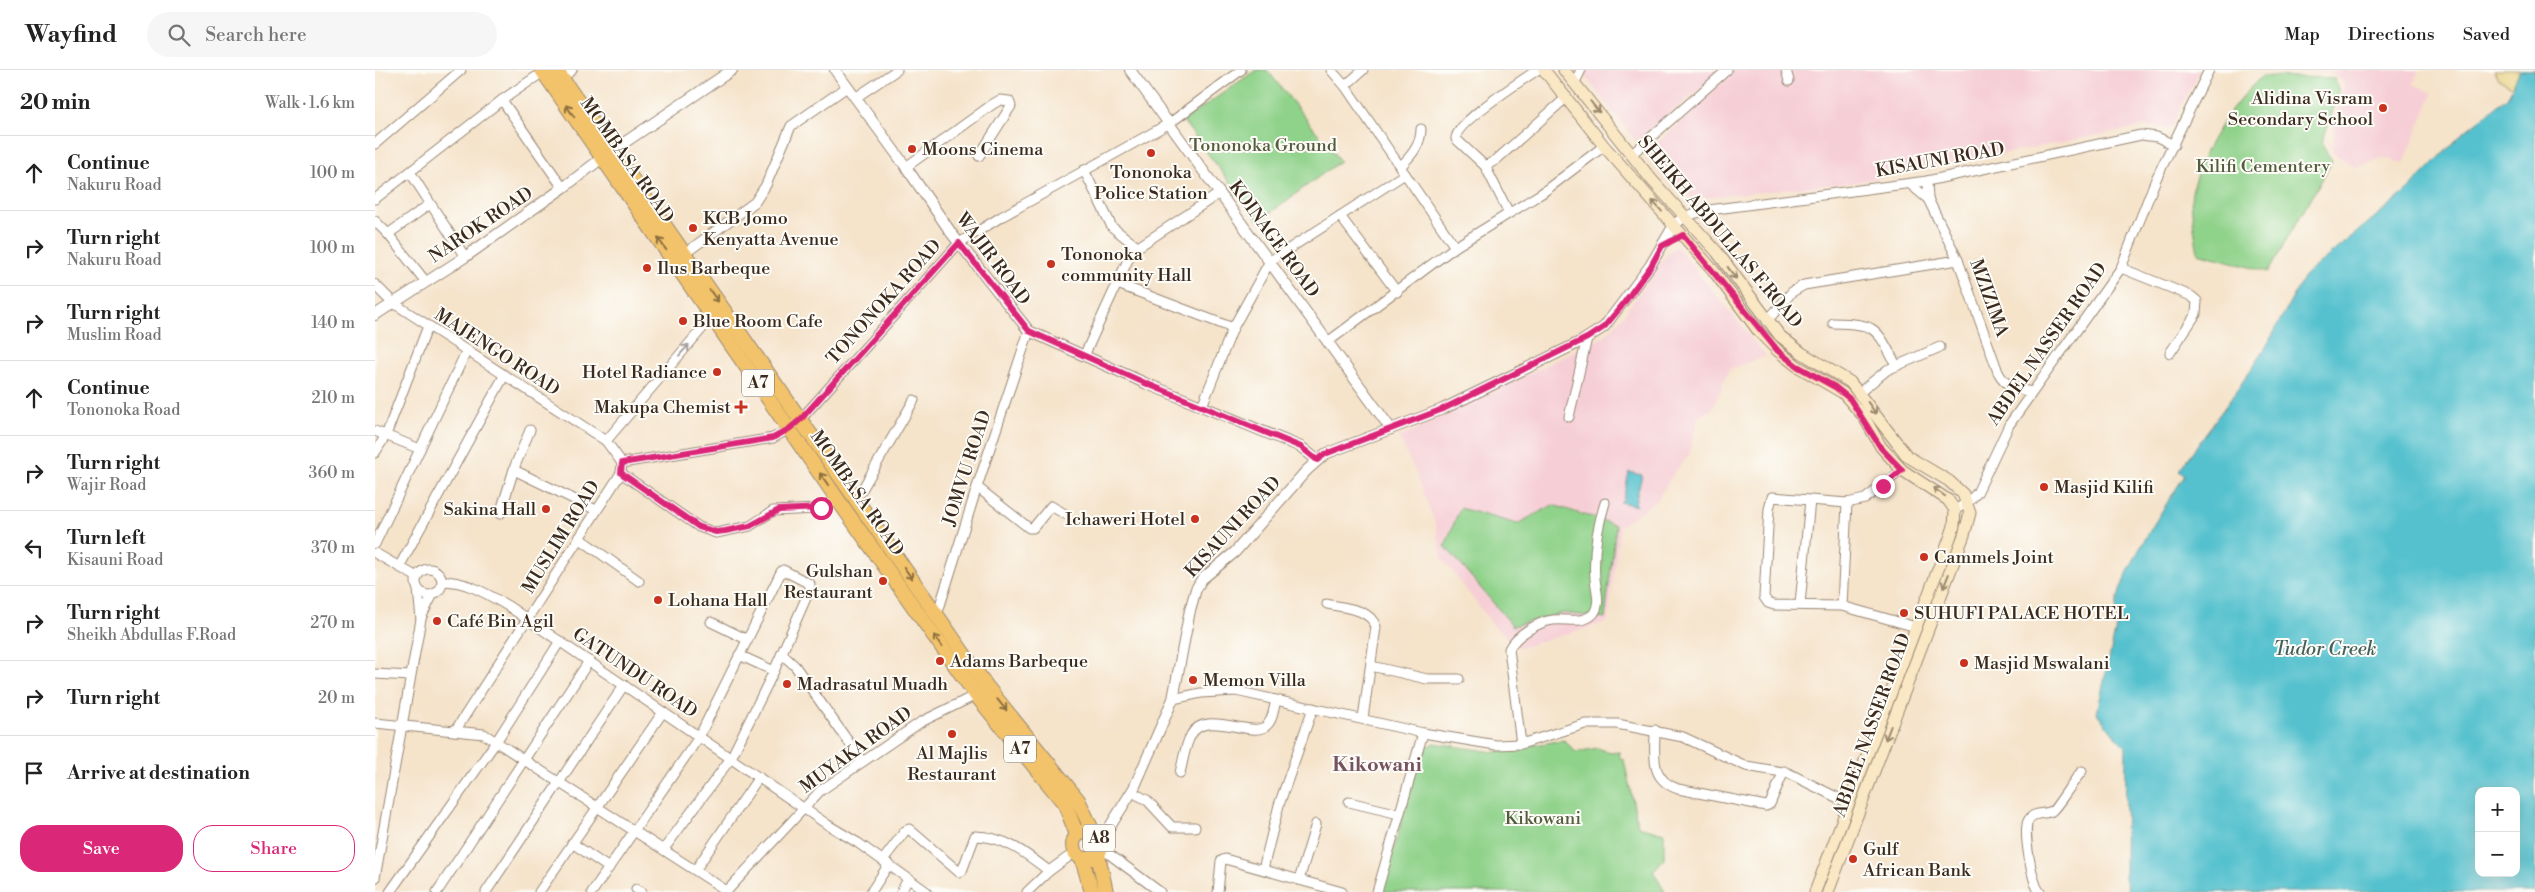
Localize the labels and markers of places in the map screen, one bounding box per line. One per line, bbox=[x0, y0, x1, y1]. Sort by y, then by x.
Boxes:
place label: Alidina Visram Secondary School bbox=[2228, 87, 2374, 131]
marker: Alidina Visram Secondary School bbox=[2377, 102, 2389, 114]
place label: Moons Cinema bbox=[922, 138, 1044, 161]
marker: Moons Cinema bbox=[906, 143, 918, 155]
marker: Tononoka Police Station bbox=[1145, 147, 1157, 159]
place label: Tononoka Police Station bbox=[1094, 161, 1208, 205]
place label: KCB Jomo Kenyatta Avenue bbox=[703, 207, 839, 251]
marker: KCB Jomo Kenyatta Avenue bbox=[687, 222, 699, 234]
place label: Tononoka community Hall bbox=[1061, 243, 1192, 287]
place label: Ilus Barbeque bbox=[657, 257, 770, 280]
marker: Tononoka community Hall bbox=[1045, 258, 1057, 270]
marker: Ilus Barbeque bbox=[641, 262, 653, 274]
place label: Blue Room Cafe bbox=[692, 310, 823, 333]
marker: Blue Room Cafe bbox=[677, 315, 689, 327]
place label: Hotel Radiance bbox=[582, 361, 707, 384]
marker: Hotel Radiance bbox=[711, 366, 723, 378]
place label: Makupa Chemist bbox=[594, 396, 732, 419]
marker: Makupa Chemist bbox=[735, 401, 747, 413]
place label: Masjid Kilifi bbox=[2054, 476, 2154, 499]
marker: Masjid Kilifi bbox=[2038, 481, 2050, 493]
place label: Sakina Hall bbox=[443, 498, 537, 521]
marker: Sakina Hall bbox=[540, 503, 552, 515]
place label: Ichaweri Hotel bbox=[1065, 508, 1186, 531]
marker: Ichaweri Hotel bbox=[1189, 513, 1201, 525]
place label: Cammels Joint bbox=[1934, 546, 2055, 569]
marker: Cammels Joint bbox=[1918, 551, 1930, 563]
place label: Gulshan Restaurant bbox=[784, 560, 874, 604]
marker: Gulshan Restaurant bbox=[877, 575, 889, 587]
place label: Lohana Hall bbox=[668, 589, 768, 612]
marker: Lohana Hall bbox=[652, 594, 664, 606]
place label: SUHUFI PALACE HOTEL bbox=[1914, 602, 2129, 625]
marker: SUHUFI PALACE HOTEL bbox=[1898, 607, 1910, 619]
place label: Café Bin Agil bbox=[447, 610, 555, 633]
marker: Café Bin Agil bbox=[431, 615, 443, 627]
place label: Adams Barbeque bbox=[949, 650, 1088, 673]
place label: Masjid Mswalani bbox=[1974, 652, 2110, 675]
marker: Adams Barbeque bbox=[934, 655, 946, 667]
marker: Masjid Mswalani bbox=[1958, 657, 1970, 669]
place label: Memon Villa bbox=[1203, 669, 1307, 692]
place label: Madrasatul Muadh bbox=[797, 673, 948, 696]
marker: Memon Villa bbox=[1187, 674, 1199, 686]
marker: Madrasatul Muadh bbox=[781, 678, 793, 690]
marker: Al Majlis Restaurant bbox=[946, 728, 958, 740]
place label: Al Majlis Restaurant bbox=[907, 742, 997, 786]
place label: Gulf African Bank bbox=[1862, 838, 1972, 882]
marker: Gulf African Bank bbox=[1847, 853, 1859, 865]

